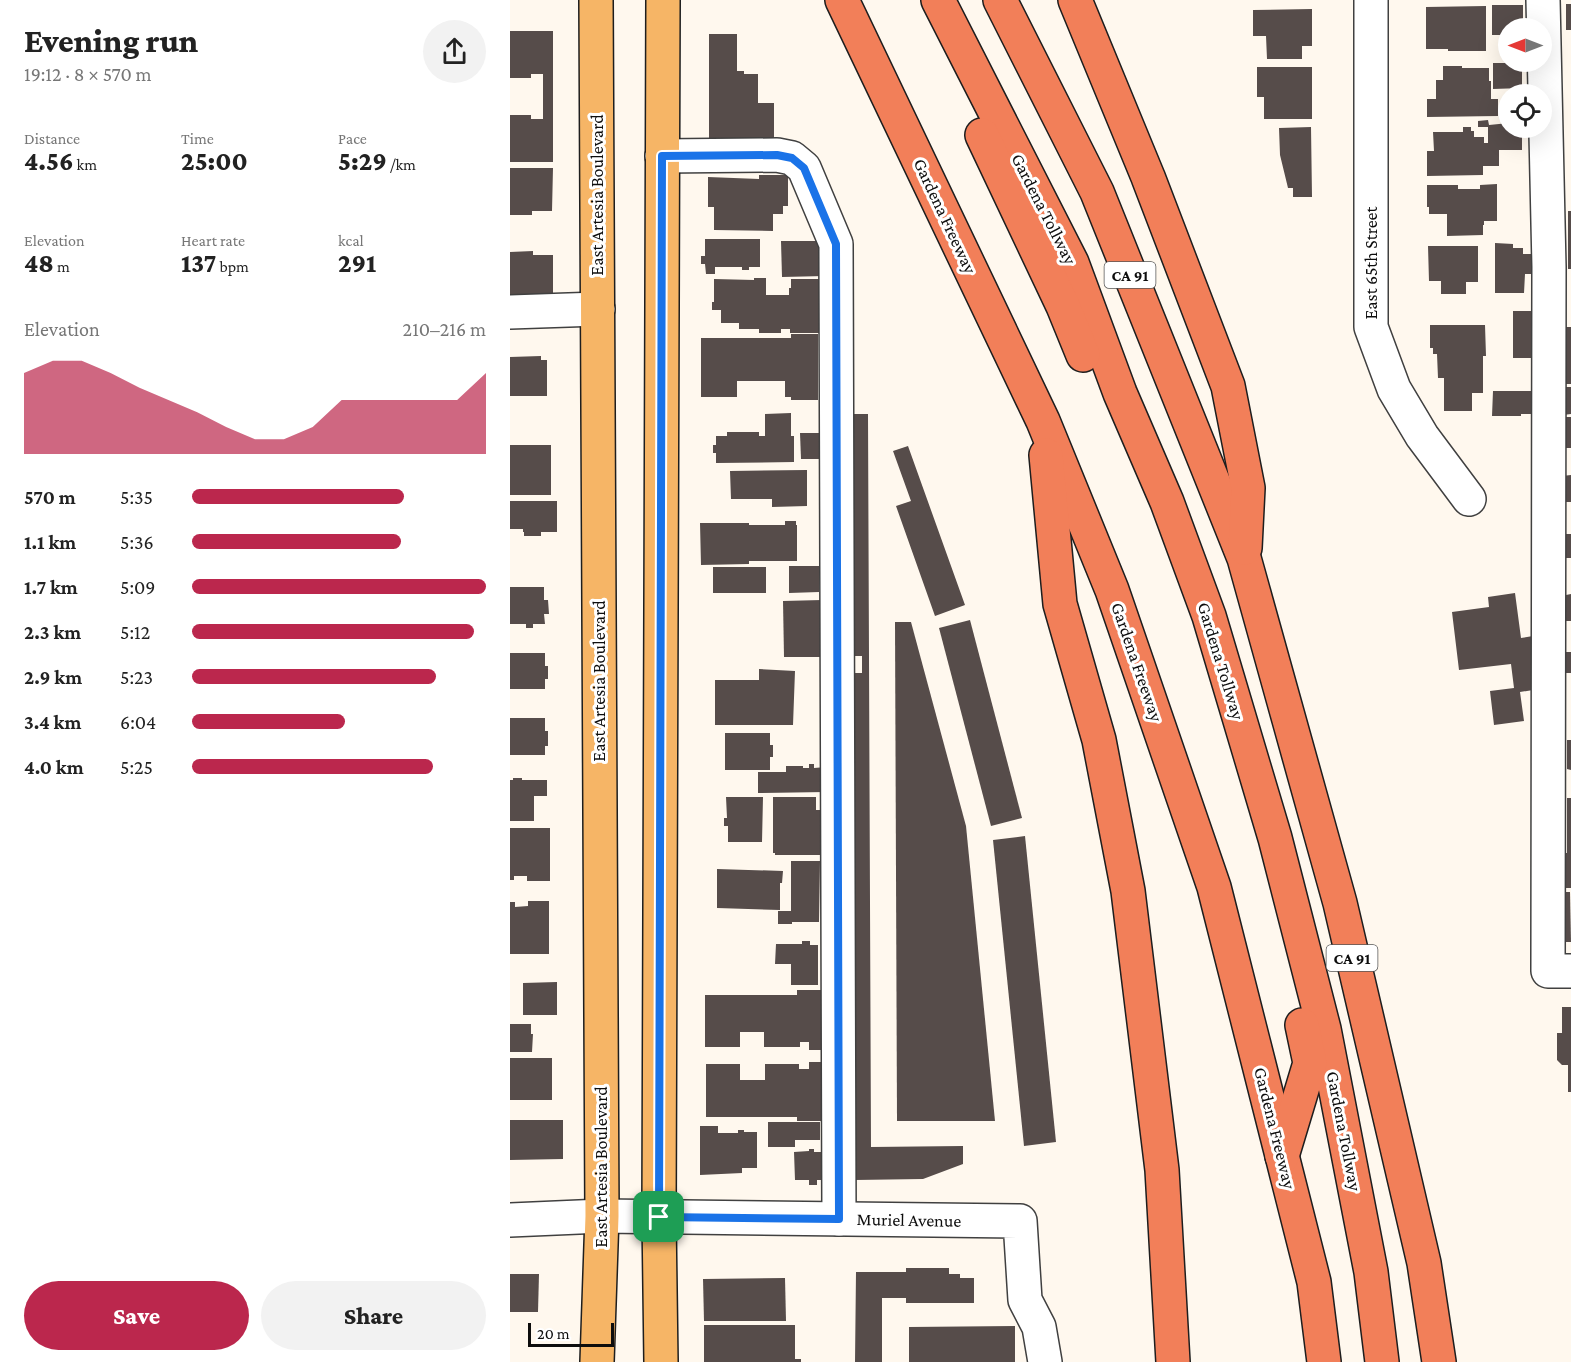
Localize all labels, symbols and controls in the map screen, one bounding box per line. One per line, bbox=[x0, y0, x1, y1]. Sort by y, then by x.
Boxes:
north arrow bbox=[1498, 18, 1552, 72]
map controls bbox=[1498, 18, 1552, 138]
button: share bbox=[423, 20, 486, 83]
text: Evening run bbox=[24, 22, 198, 59]
text: 19:12 · 8 × 570 m bbox=[24, 63, 152, 85]
button: locate bbox=[1498, 84, 1552, 138]
street label: East Artesia Boulevard bbox=[587, 114, 607, 276]
text: Distance bbox=[24, 130, 80, 147]
text: Time bbox=[181, 130, 214, 147]
text: Pace bbox=[338, 130, 367, 147]
text: 4.56 bbox=[24, 147, 74, 176]
text: 25:00 bbox=[181, 147, 248, 176]
text: 5:29 bbox=[338, 147, 387, 176]
street label: Gardena Tollway bbox=[1007, 150, 1081, 268]
street label: Gardena Freeway bbox=[910, 155, 981, 277]
text: km bbox=[74, 156, 97, 173]
text: /km bbox=[387, 156, 416, 173]
street label: East 65th Street bbox=[1361, 205, 1381, 319]
text: Elevation bbox=[24, 232, 85, 249]
text: Heart rate bbox=[181, 232, 245, 249]
text: kcal bbox=[338, 232, 364, 249]
text: 48 bbox=[24, 249, 54, 278]
text: 137 bbox=[181, 249, 217, 278]
text: 291 bbox=[338, 249, 376, 278]
text: m bbox=[54, 258, 70, 275]
text: bpm bbox=[217, 258, 249, 275]
road number: CA 91 bbox=[1104, 262, 1156, 288]
text: Elevation bbox=[24, 318, 100, 340]
text: 210–216 m bbox=[403, 318, 486, 340]
text: 570 m bbox=[24, 486, 76, 508]
text: 5:35 bbox=[120, 486, 153, 508]
text: 1.1 km bbox=[24, 531, 76, 553]
text: 5:36 bbox=[120, 531, 154, 553]
text: 1.7 km bbox=[24, 576, 78, 598]
text: 5:09 bbox=[120, 576, 155, 598]
street label: East Artesia Boulevard bbox=[589, 600, 609, 762]
street label: Gardena Freeway bbox=[1107, 600, 1167, 725]
street label: Gardena Tollway bbox=[1194, 600, 1249, 723]
text: 2.3 km bbox=[24, 621, 81, 643]
text: 5:12 bbox=[120, 621, 150, 643]
text: 2.9 km bbox=[24, 666, 82, 688]
text: 5:23 bbox=[120, 666, 153, 688]
text: 3.4 km bbox=[24, 711, 81, 733]
text: 6:04 bbox=[120, 711, 156, 733]
text: 4.0 km bbox=[24, 756, 84, 778]
text: 5:25 bbox=[120, 756, 153, 778]
road number: CA 91 bbox=[1326, 945, 1378, 971]
street label: Gardena Freeway bbox=[1250, 1065, 1300, 1192]
street label: Gardena Tollway bbox=[1323, 1069, 1366, 1193]
street label: East Artesia Boulevard bbox=[591, 1086, 611, 1248]
pin bbox=[633, 1191, 684, 1242]
icon: arrive bbox=[642, 1200, 675, 1233]
street label: Muriel Avenue bbox=[857, 1209, 962, 1231]
button: Save bbox=[24, 1281, 249, 1350]
button: Share bbox=[261, 1281, 486, 1350]
scale bar bbox=[528, 1320, 614, 1348]
text: 20 m bbox=[537, 1325, 570, 1342]

